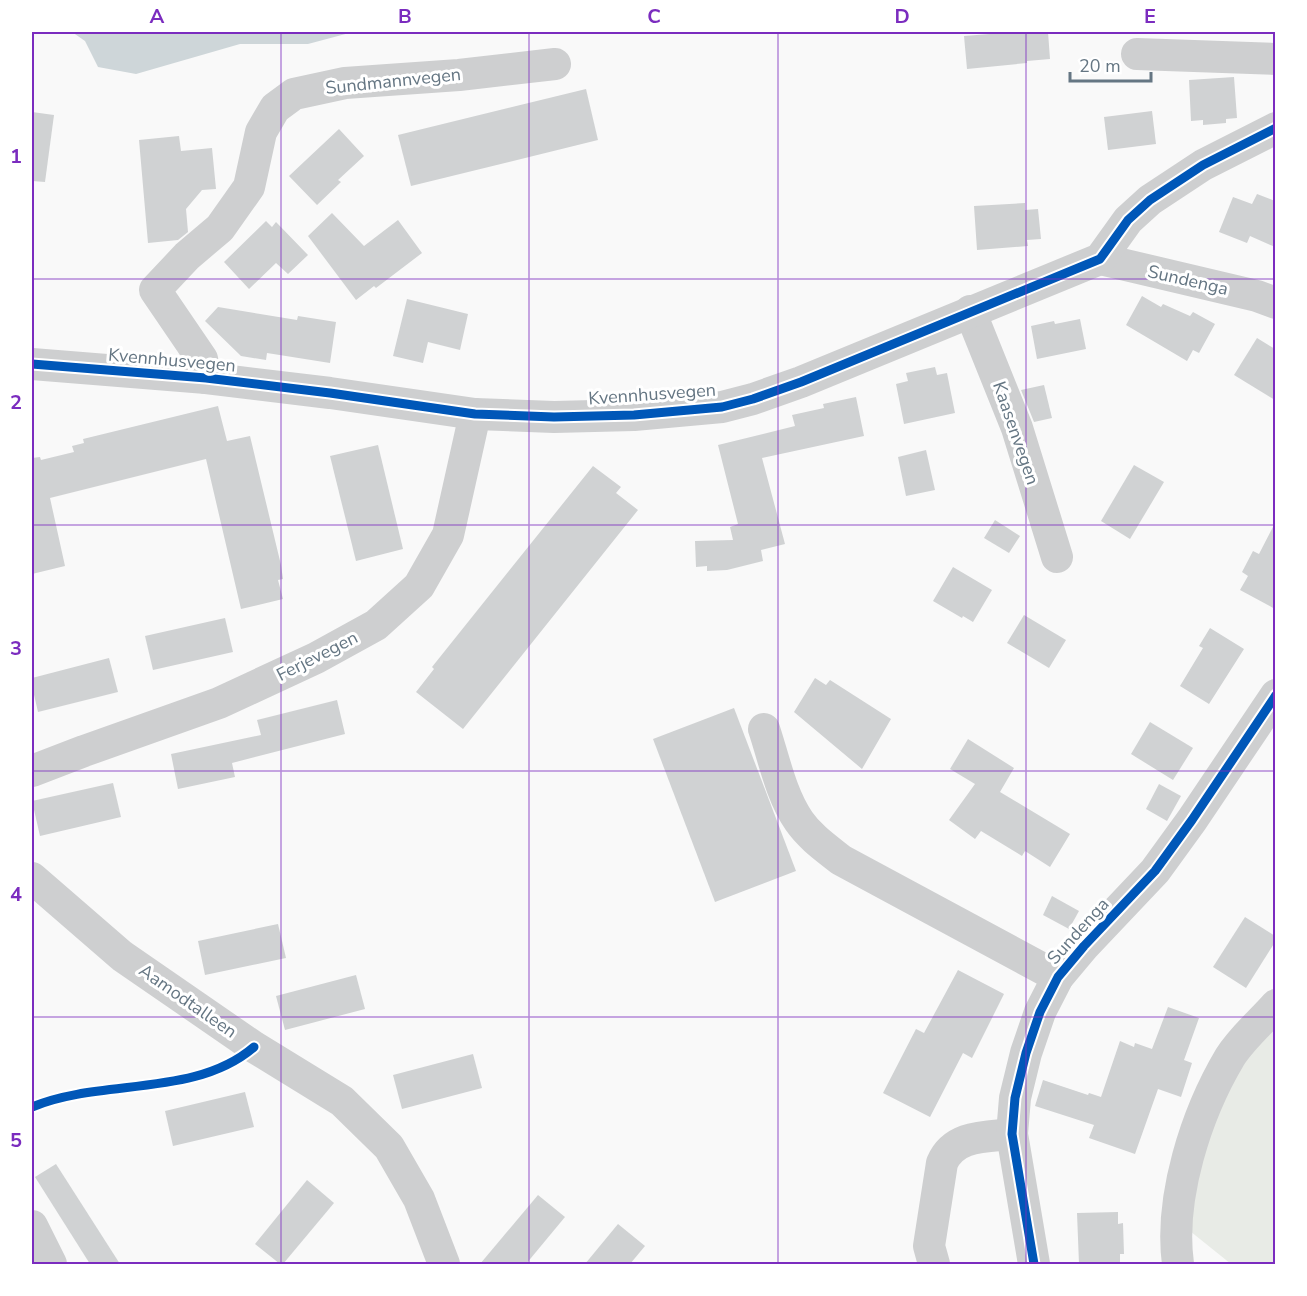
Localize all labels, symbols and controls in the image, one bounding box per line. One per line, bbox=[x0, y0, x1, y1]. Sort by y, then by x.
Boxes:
text: A bbox=[150, 3, 165, 30]
text: B bbox=[398, 3, 412, 30]
text: C bbox=[647, 3, 661, 30]
text: D bbox=[894, 3, 910, 30]
text: E bbox=[1144, 3, 1156, 30]
scale bar bbox=[1070, 45, 1151, 83]
text: 20 m bbox=[1079, 54, 1121, 78]
street label: Sundmannvegen bbox=[324, 62, 462, 100]
text: 1 bbox=[10, 143, 22, 170]
street label: Sundenga bbox=[1145, 259, 1231, 301]
street label: Kvennhusvegen bbox=[107, 342, 237, 378]
street label: Kvennhusvegen bbox=[587, 378, 717, 410]
street label: Kaasenvegen bbox=[987, 378, 1045, 488]
text: 2 bbox=[10, 389, 22, 416]
street label: Ferjevegen bbox=[272, 625, 362, 687]
text: 3 bbox=[10, 635, 22, 662]
text: 4 bbox=[10, 881, 22, 908]
street label: Sundenga bbox=[1042, 893, 1114, 969]
street label: Aamodtalleen bbox=[134, 958, 242, 1044]
text: 5 bbox=[10, 1127, 22, 1154]

